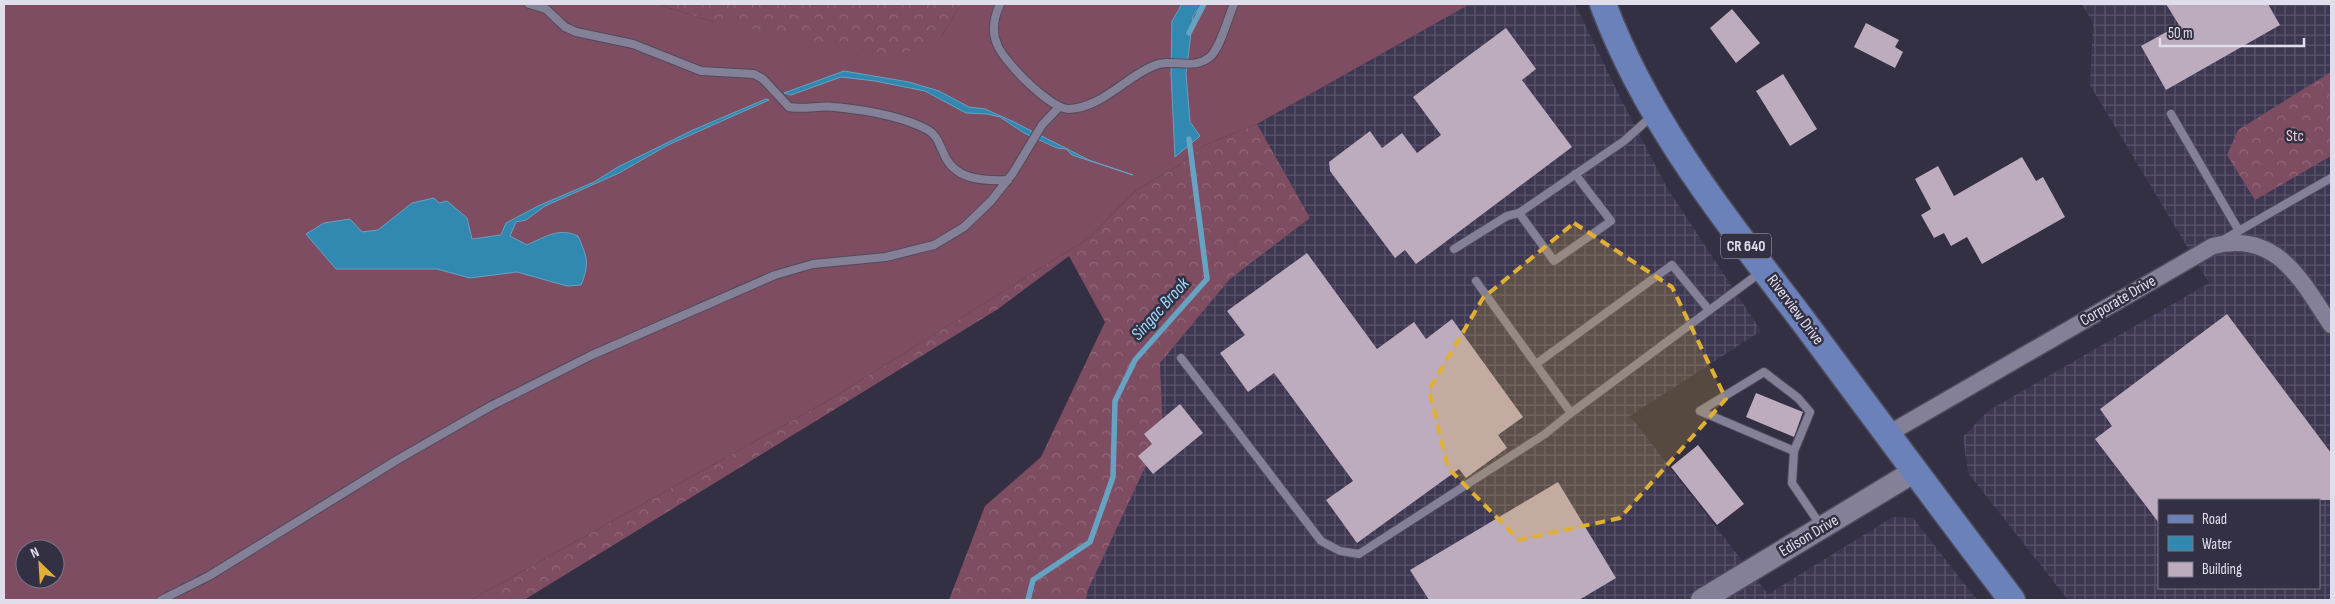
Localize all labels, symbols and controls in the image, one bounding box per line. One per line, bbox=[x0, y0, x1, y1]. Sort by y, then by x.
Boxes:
scale bar bbox=[2160, 15, 2304, 47]
text: 50 m bbox=[2168, 24, 2193, 43]
park label: Stc bbox=[2286, 127, 2304, 146]
road number: CR 640 bbox=[1721, 234, 1771, 258]
street label: Riverview Drive bbox=[1763, 271, 1827, 349]
water label: Singac Brook bbox=[1126, 272, 1194, 345]
street label: Corporate Drive bbox=[2077, 272, 2159, 330]
legend bbox=[2158, 499, 2320, 589]
text: Road bbox=[2202, 510, 2227, 529]
street label: Edison Drive bbox=[1776, 511, 1842, 561]
text: Water bbox=[2202, 535, 2233, 554]
north arrow bbox=[15, 539, 65, 589]
text: N bbox=[28, 543, 42, 562]
text: Building bbox=[2202, 560, 2242, 579]

